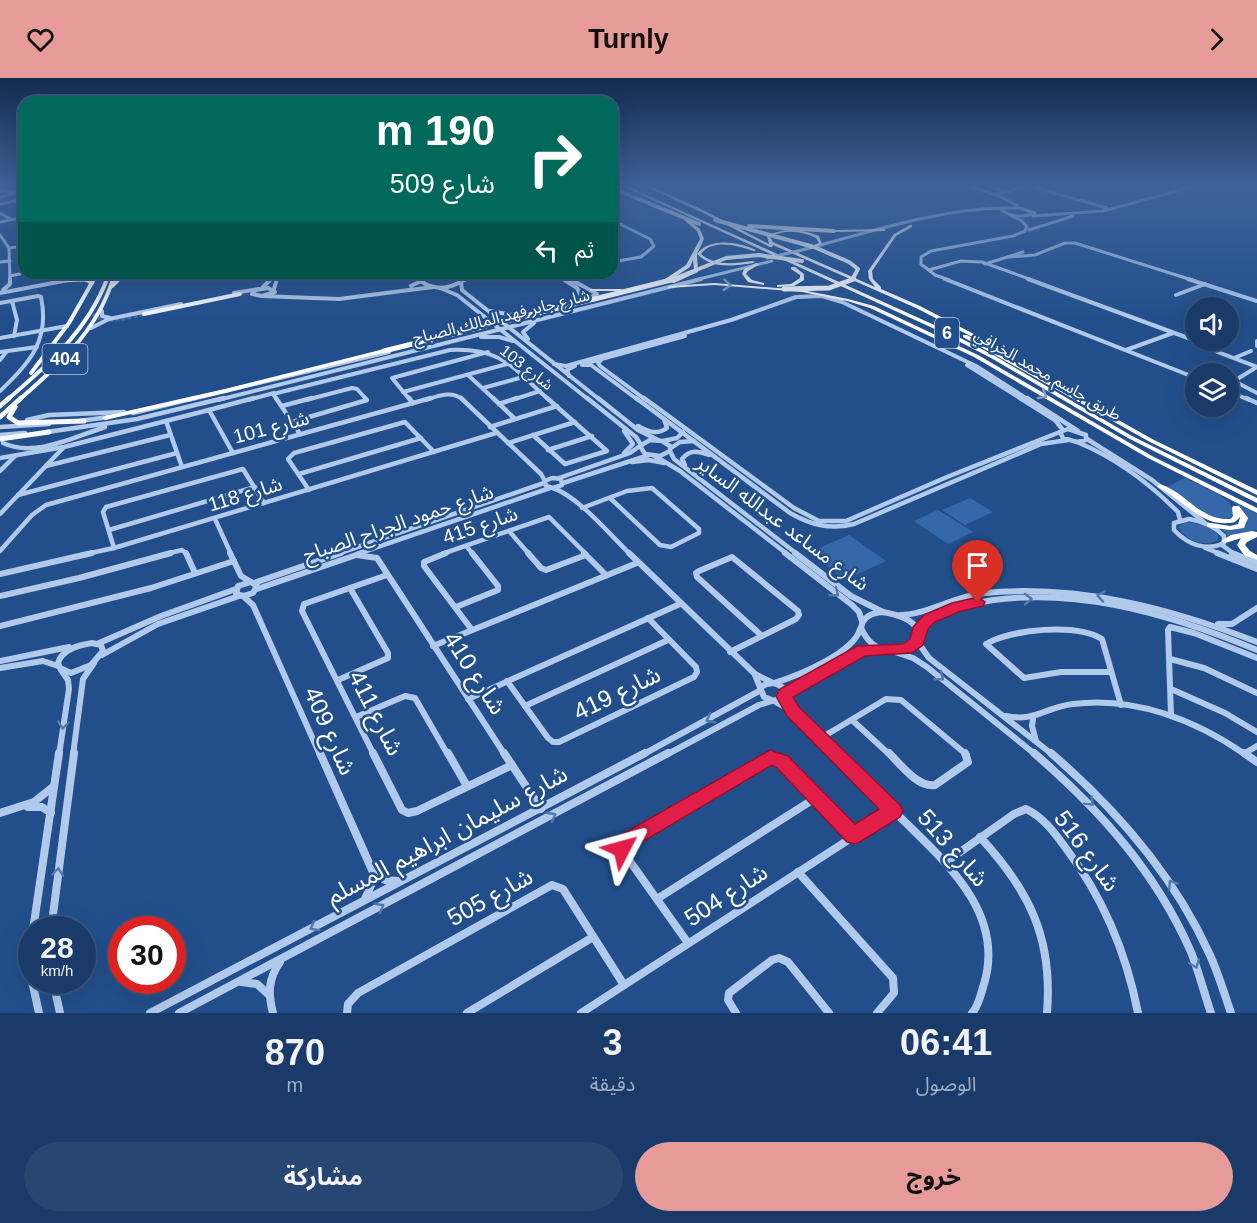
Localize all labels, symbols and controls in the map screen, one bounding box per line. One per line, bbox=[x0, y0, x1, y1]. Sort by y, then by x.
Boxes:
icon: heart bbox=[24, 23, 57, 56]
icon: forward bbox=[1200, 23, 1233, 56]
text: Turnly bbox=[588, 24, 669, 54]
text: 190 m bbox=[376, 107, 495, 154]
icon: right bbox=[516, 120, 594, 198]
text: شارع 509 bbox=[390, 169, 495, 199]
icon: left bbox=[530, 234, 563, 267]
text: ثم bbox=[575, 238, 594, 263]
one-way arrow bbox=[723, 279, 732, 292]
street label: شارع جابر فهد المالك الصباح bbox=[411, 286, 592, 351]
map controls bbox=[1185, 297, 1239, 417]
button: sound bbox=[1185, 297, 1239, 351]
road number: 6 bbox=[935, 318, 959, 348]
street label: طريق جاسم محمد الخرافي bbox=[969, 325, 1124, 427]
street label: شارع 103 bbox=[494, 342, 556, 396]
road number: 404 bbox=[42, 344, 88, 374]
button: layers bbox=[1185, 363, 1239, 417]
one-way arrow bbox=[1037, 387, 1047, 399]
street label: شارع 101 bbox=[231, 406, 313, 452]
street label: شارع مساعد عبدالله الساير bbox=[689, 451, 873, 598]
street label: شارع 118 bbox=[205, 472, 286, 520]
street label: شارع حمود الجراح الصباح bbox=[300, 480, 497, 570]
street label: شارع 415 bbox=[440, 502, 522, 552]
pin bbox=[952, 540, 1003, 602]
icon: arrive bbox=[961, 549, 994, 582]
one-way arrow bbox=[829, 585, 840, 596]
one-way arrow bbox=[1096, 591, 1105, 603]
one-way arrow bbox=[1024, 593, 1033, 605]
street label: شارع 410 bbox=[435, 626, 512, 721]
street label: شارع 419 bbox=[569, 660, 666, 729]
street label: شارع 411 bbox=[340, 666, 409, 762]
one-way arrow bbox=[933, 670, 944, 681]
street label: شارع 409 bbox=[295, 683, 362, 781]
one-way arrow bbox=[706, 712, 716, 723]
one-way arrow bbox=[58, 721, 70, 730]
street label: شارع سليمان ابراهيم المسلم bbox=[322, 760, 574, 913]
one-way arrow bbox=[1083, 795, 1093, 806]
street label: شارع 513 bbox=[909, 804, 994, 894]
street label: شارع 516 bbox=[1046, 805, 1126, 899]
one-way arrow bbox=[546, 812, 556, 823]
position arrow bbox=[590, 817, 654, 881]
street label: شارع 504 bbox=[679, 858, 774, 935]
street label: شارع 505 bbox=[442, 862, 539, 935]
one-way arrow bbox=[52, 867, 64, 877]
one-way arrow bbox=[1167, 880, 1179, 890]
one-way arrow bbox=[373, 903, 384, 914]
speed limit sign: 30 bbox=[108, 916, 186, 994]
one-way arrow bbox=[309, 919, 320, 931]
text: 28 bbox=[40, 931, 74, 964]
one-way arrow bbox=[1188, 958, 1201, 969]
text: km/h bbox=[41, 962, 73, 979]
text: 3 bbox=[603, 1022, 623, 1063]
text: 06:41 bbox=[900, 1022, 992, 1063]
text: 870 bbox=[265, 1032, 325, 1073]
text: دقيقة bbox=[590, 1073, 635, 1095]
text: الوصول bbox=[916, 1073, 977, 1095]
text: m bbox=[287, 1074, 303, 1096]
button: مشاركة bbox=[24, 1142, 623, 1211]
button: خروج bbox=[635, 1142, 1233, 1211]

